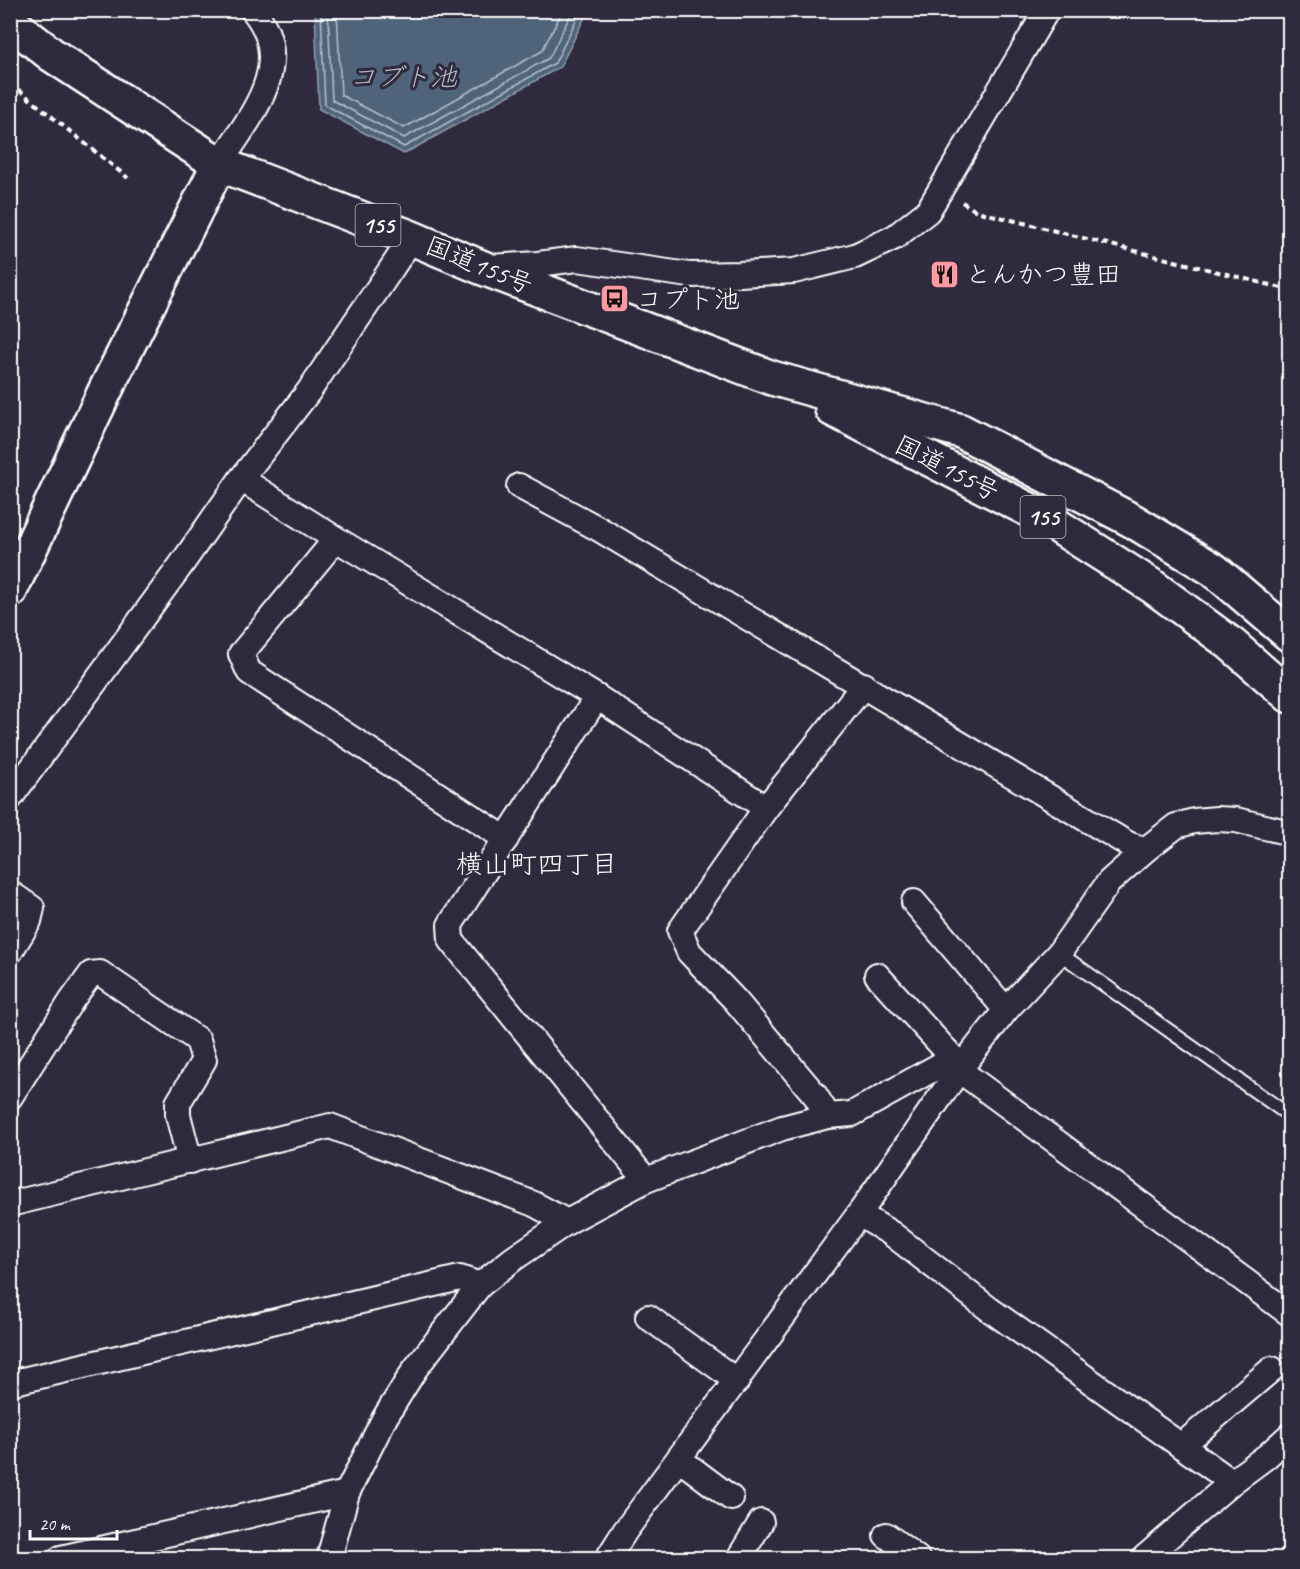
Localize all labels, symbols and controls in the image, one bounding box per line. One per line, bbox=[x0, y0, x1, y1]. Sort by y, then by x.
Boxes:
water label: コブト池 bbox=[349, 60, 458, 94]
road number: 155 bbox=[356, 204, 400, 246]
street label: 国道155号 bbox=[420, 229, 538, 301]
restaurant icon: とんかつ豊田 bbox=[928, 258, 960, 290]
place label: とんかつ豊田 bbox=[965, 258, 1121, 291]
bus stop icon: コプト池 bbox=[599, 283, 631, 315]
place label: コプト池 bbox=[636, 283, 740, 316]
street label: 国道155号 bbox=[889, 428, 1005, 508]
road number: 155 bbox=[1020, 496, 1066, 538]
district label: 横山町四丁目 bbox=[456, 847, 618, 881]
scale bar bbox=[30, 1503, 117, 1541]
text: 20 m bbox=[39, 1513, 72, 1535]

